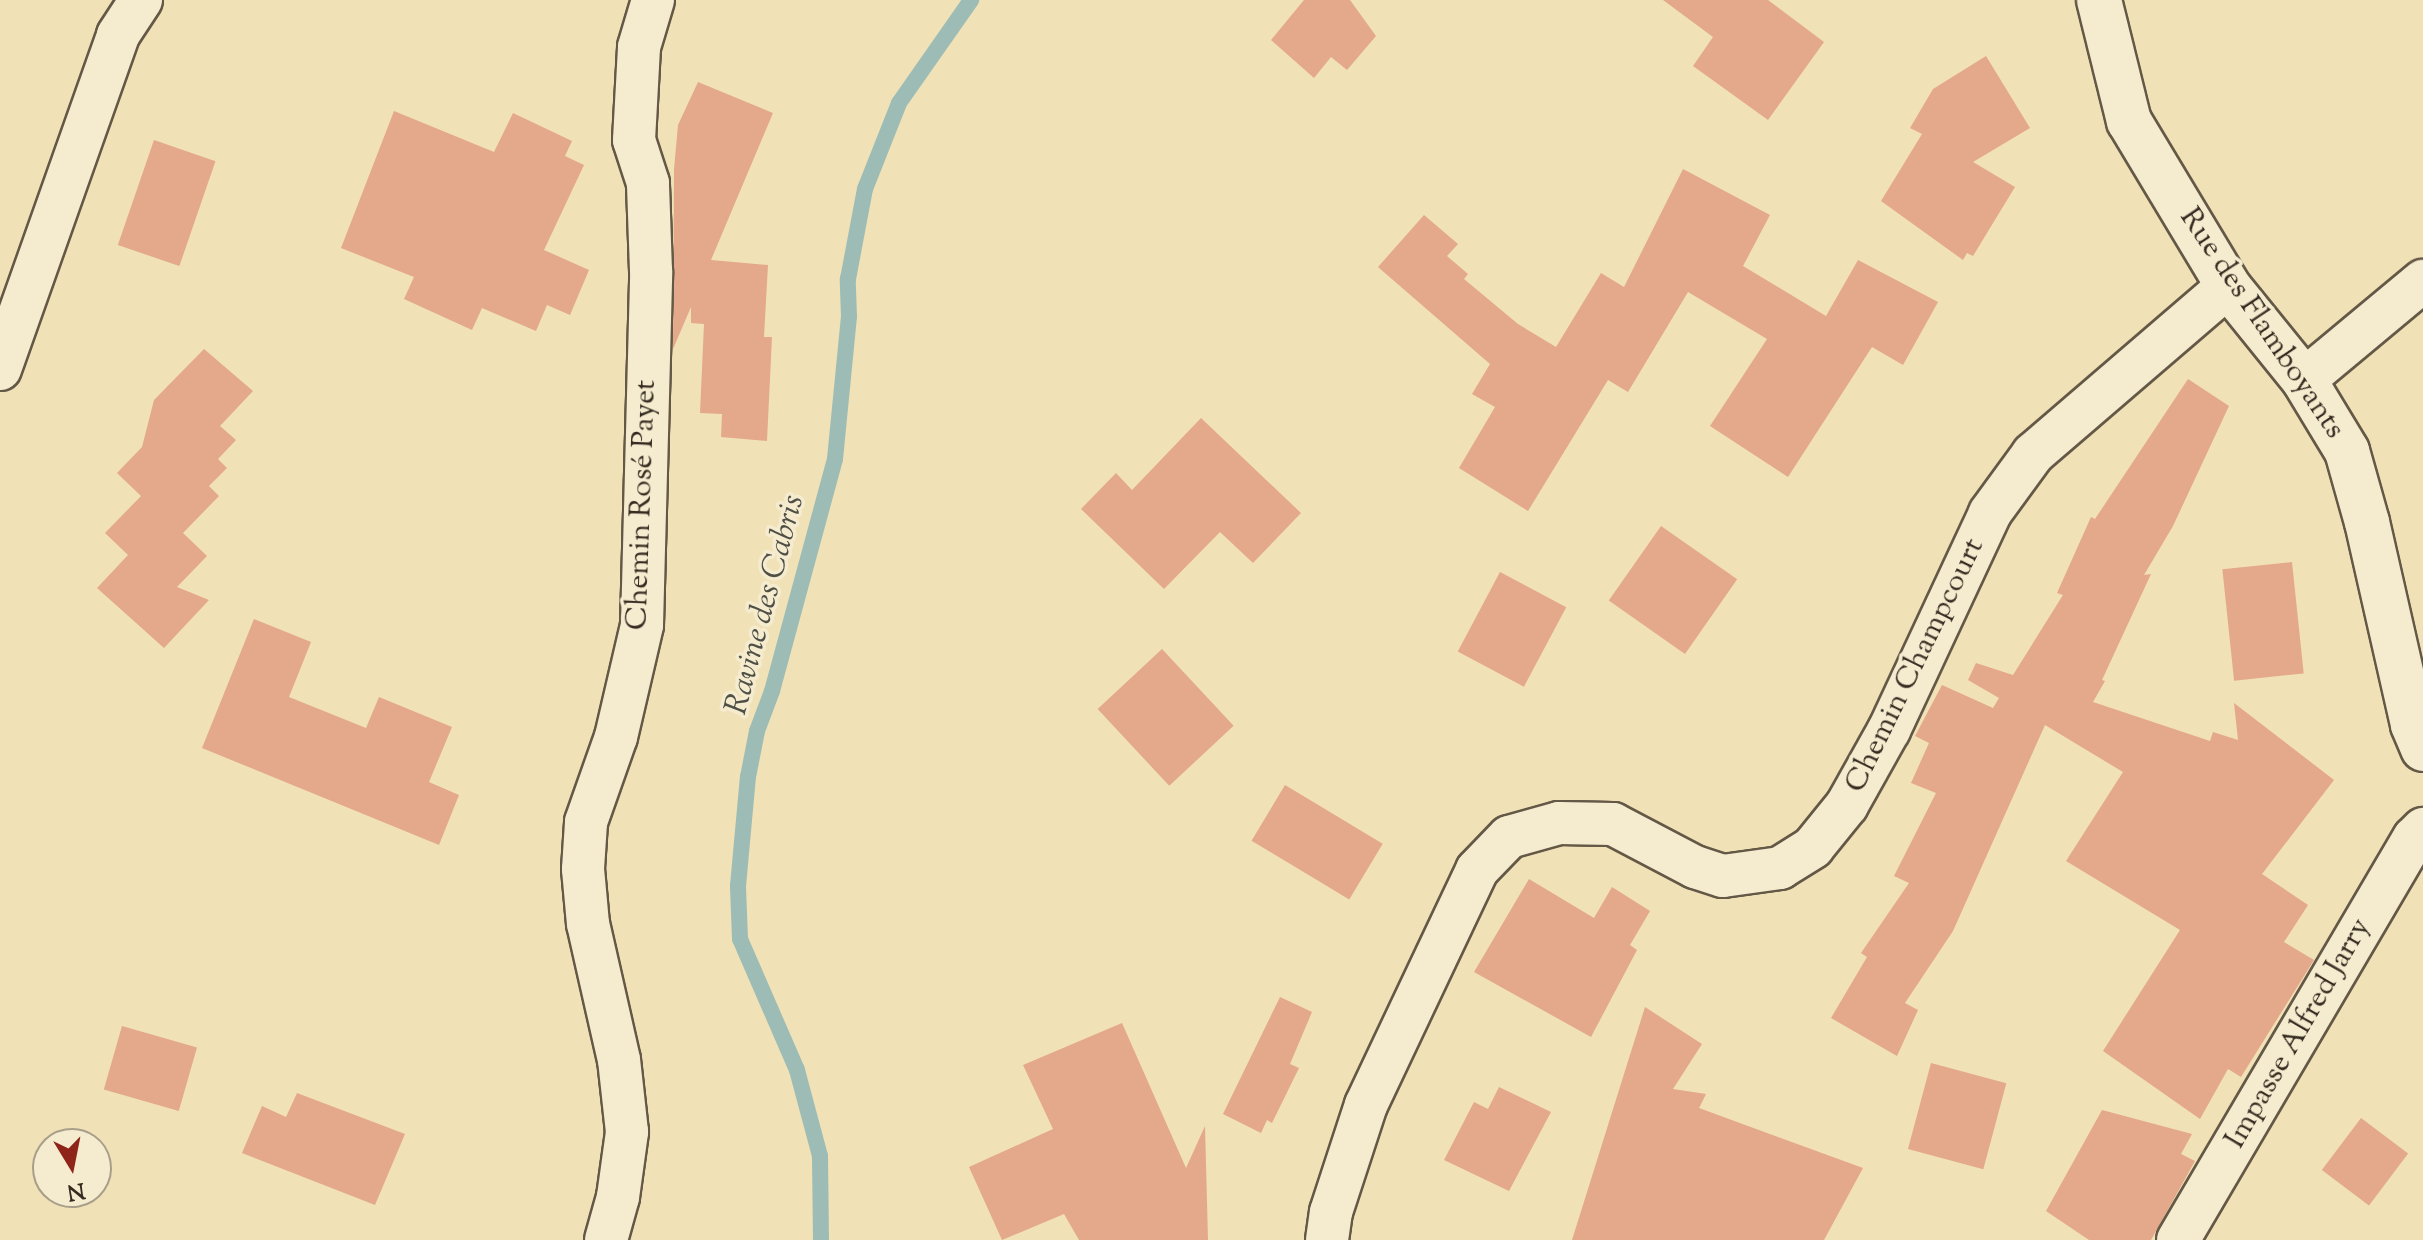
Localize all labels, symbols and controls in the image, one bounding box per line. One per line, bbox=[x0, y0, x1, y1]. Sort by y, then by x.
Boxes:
street label: Rue des Flamboyants bbox=[2170, 202, 2352, 446]
street label: Chemin Rosé Payet bbox=[621, 379, 665, 631]
water label: Ravine des Cabris bbox=[718, 491, 814, 719]
street label: Chemin Champcourt bbox=[1839, 533, 1993, 799]
street label: Impasse Alfred Jarry bbox=[2218, 912, 2380, 1156]
north arrow bbox=[32, 1128, 112, 1208]
text: N bbox=[64, 1172, 87, 1207]

